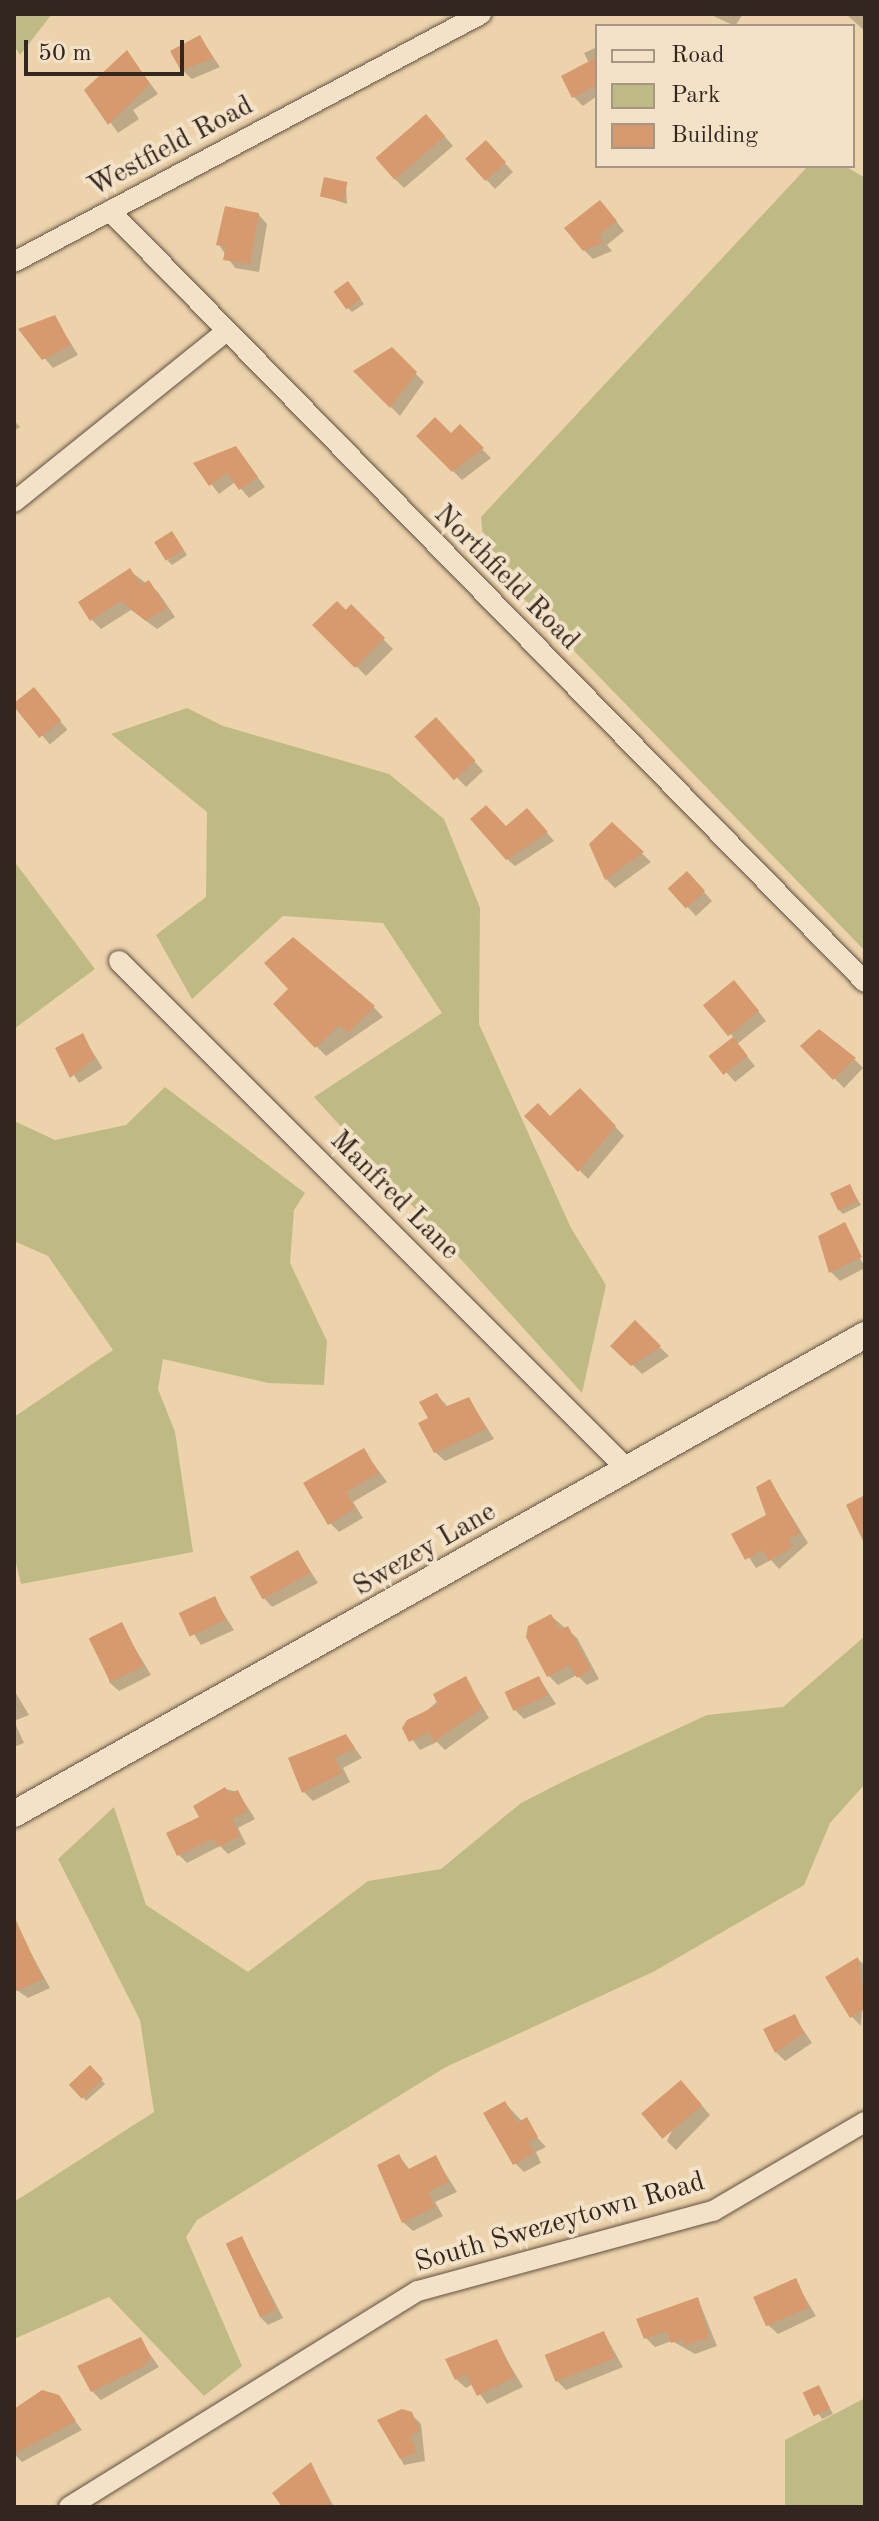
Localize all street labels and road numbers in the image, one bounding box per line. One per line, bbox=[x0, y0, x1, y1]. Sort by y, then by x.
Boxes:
street label: Westfield Road bbox=[83, 89, 259, 205]
street label: Northfield Road bbox=[426, 498, 586, 658]
street label: Manfred Lane bbox=[322, 1124, 466, 1268]
street label: Swezey Lane bbox=[348, 1496, 502, 1604]
street label: South Swezeytown Road bbox=[411, 2165, 709, 2281]

